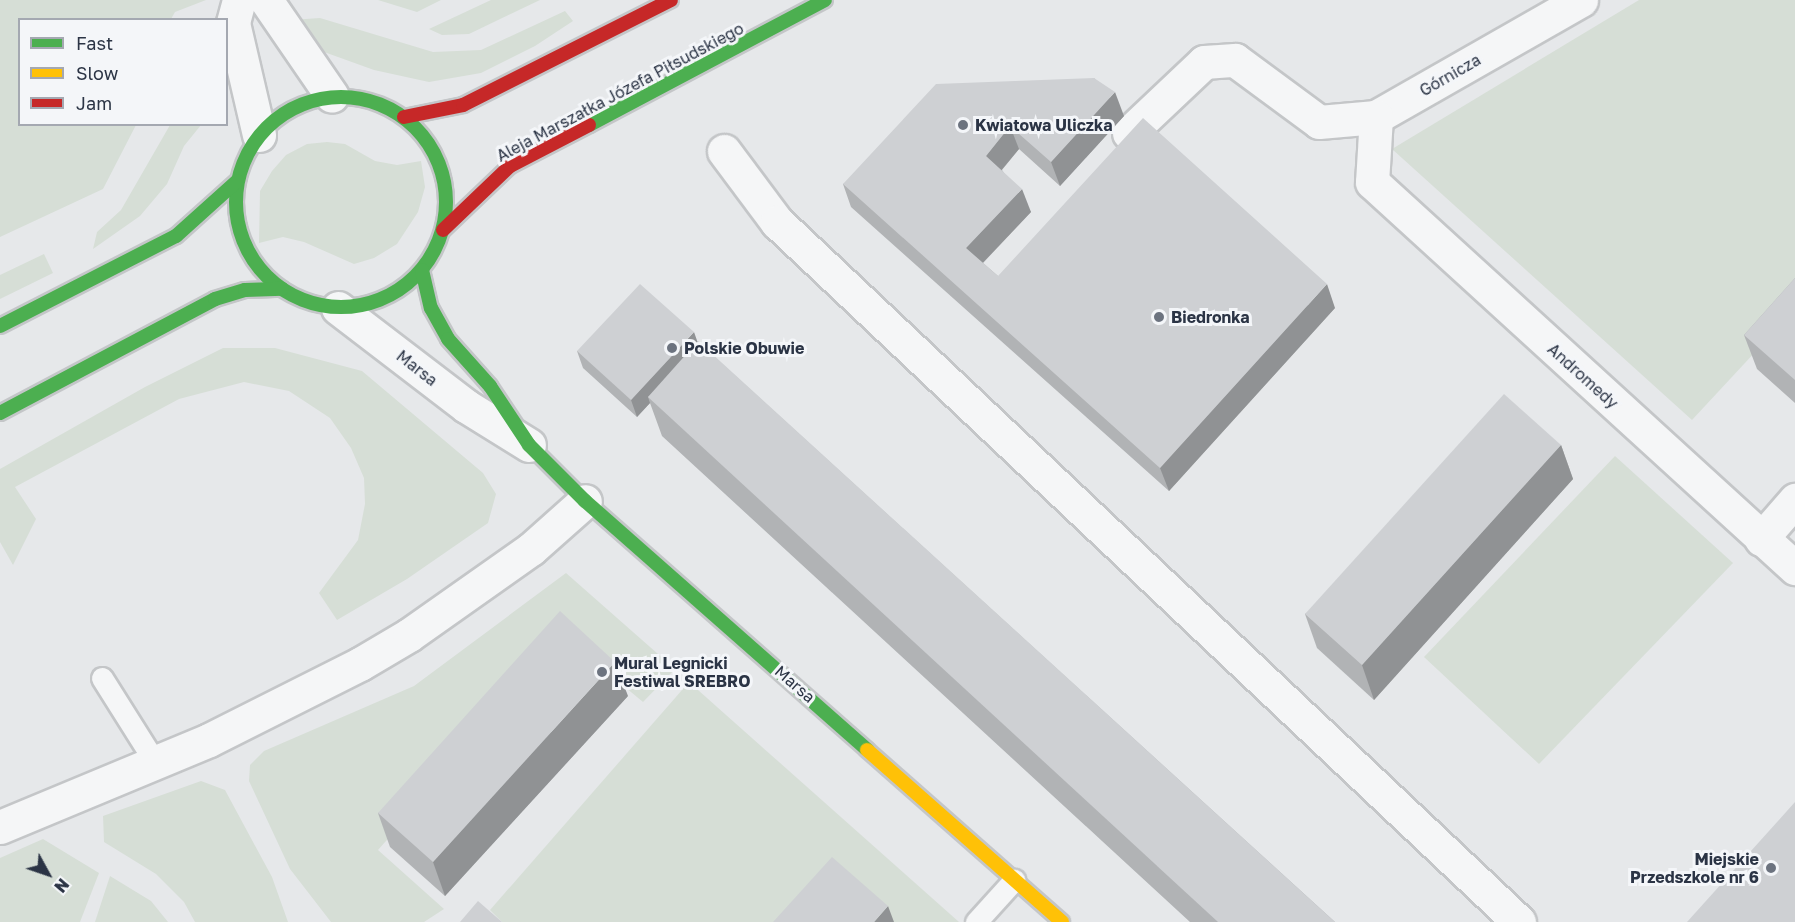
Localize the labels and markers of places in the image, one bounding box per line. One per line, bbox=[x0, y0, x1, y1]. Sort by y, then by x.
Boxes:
place label: Kwiatowa Uliczka bbox=[975, 115, 1112, 135]
marker: Kwiatowa Uliczka bbox=[956, 118, 970, 132]
place label: Biedronka bbox=[1171, 307, 1250, 327]
marker: Biedronka bbox=[1152, 310, 1166, 324]
place label: Polskie Obuwie bbox=[684, 338, 804, 358]
marker: Polskie Obuwie bbox=[665, 341, 679, 355]
place label: Mural Legnicki Festiwal SREBRO bbox=[614, 653, 751, 691]
marker: Mural Legnicki Festiwal SREBRO bbox=[595, 665, 609, 679]
place label: Miejskie Przedszkole nr 6 bbox=[1630, 849, 1759, 887]
marker: Miejskie Przedszkole nr 6 bbox=[1764, 861, 1778, 875]

